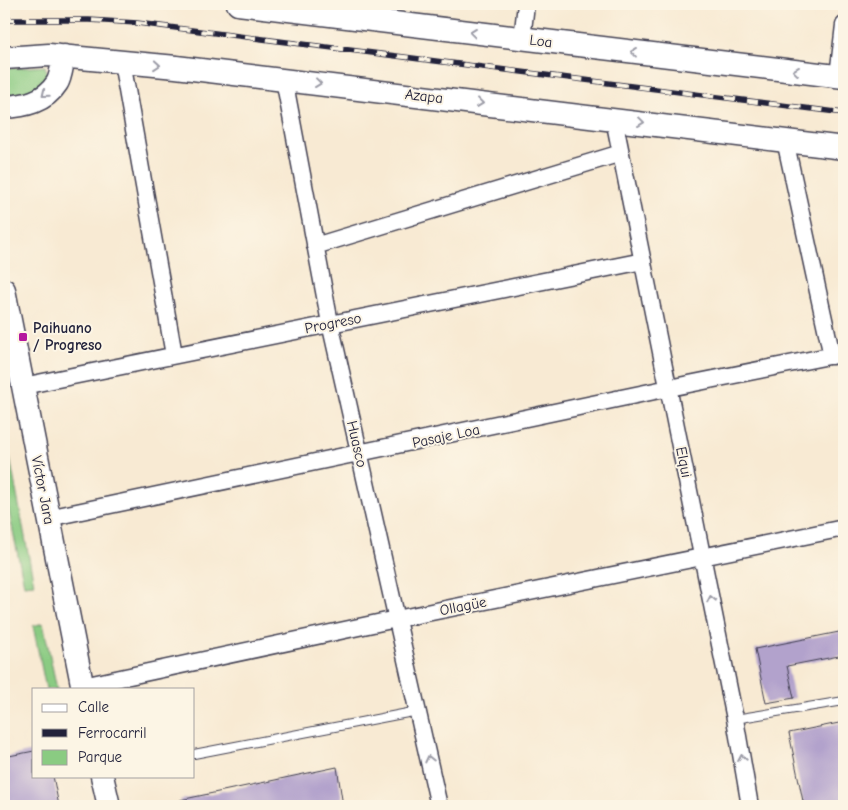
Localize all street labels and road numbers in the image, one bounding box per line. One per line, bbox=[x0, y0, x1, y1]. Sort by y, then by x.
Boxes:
street label: Loa bbox=[529, 31, 553, 51]
street label: Azapa bbox=[404, 85, 444, 107]
street label: Progreso bbox=[303, 309, 363, 337]
street label: Huasco bbox=[343, 419, 371, 469]
street label: Pasaje Loa bbox=[411, 420, 481, 452]
street label: Elqui bbox=[672, 445, 696, 479]
street label: Víctor Jara bbox=[28, 454, 58, 526]
street label: Ollagüe bbox=[438, 593, 488, 619]

